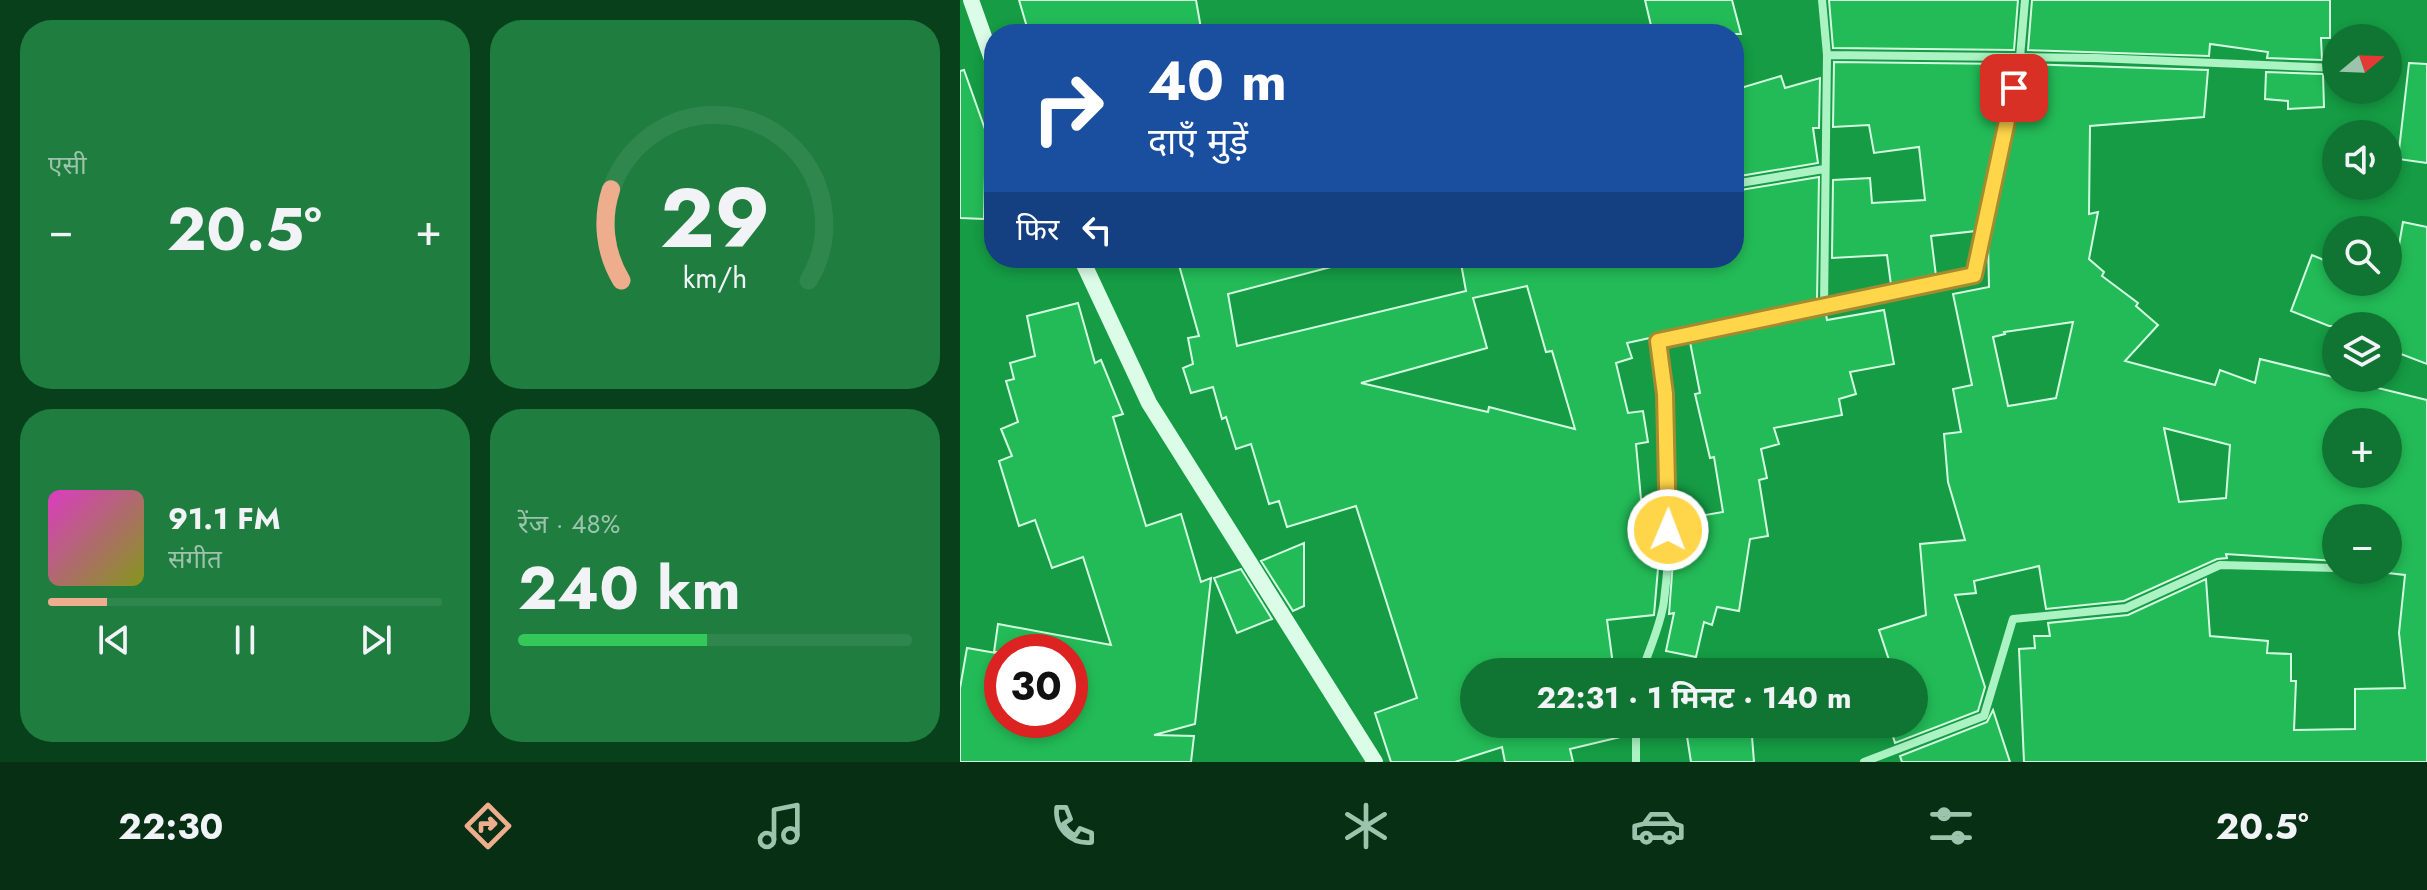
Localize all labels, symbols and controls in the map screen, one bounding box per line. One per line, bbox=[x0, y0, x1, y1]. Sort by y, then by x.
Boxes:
north arrow bbox=[2322, 24, 2402, 104]
map controls bbox=[2322, 24, 2402, 584]
text: 40 m bbox=[1148, 40, 1287, 121]
pin bbox=[1980, 54, 2048, 122]
icon: right bbox=[1016, 56, 1120, 160]
icon: arrive bbox=[1992, 66, 2036, 110]
text: दाएँ मुड़ें bbox=[1148, 115, 1248, 167]
button: sound bbox=[2322, 120, 2402, 200]
text: एसी bbox=[48, 146, 87, 184]
text: 29 bbox=[660, 157, 770, 277]
text: 20.5° bbox=[167, 186, 322, 273]
text: − bbox=[48, 198, 74, 262]
text: + bbox=[415, 198, 442, 262]
text: फिर bbox=[1016, 208, 1059, 251]
icon: left bbox=[1075, 208, 1119, 252]
button: search bbox=[2322, 216, 2402, 296]
text: km/h bbox=[683, 257, 747, 299]
button: layers bbox=[2322, 312, 2402, 392]
button: + bbox=[2322, 408, 2402, 488]
position arrow bbox=[1626, 488, 1710, 572]
text: 91.1 FM bbox=[168, 497, 281, 540]
button: − bbox=[2322, 504, 2402, 584]
text: रेंज · 48% bbox=[518, 505, 620, 543]
text: संगीत bbox=[168, 540, 222, 578]
text: 240 km bbox=[518, 545, 741, 632]
icon: previous bbox=[92, 618, 136, 662]
icon: pause bbox=[223, 618, 267, 662]
icon: next bbox=[354, 618, 398, 662]
speed limit sign: 30 bbox=[984, 634, 1088, 738]
text: 22:31 · 1 मिनट · 140 m bbox=[1536, 676, 1852, 719]
icon: directions bbox=[460, 798, 516, 854]
icon: music bbox=[753, 798, 809, 854]
icon: phone bbox=[1045, 798, 1101, 854]
icon: climate bbox=[1338, 798, 1394, 854]
icon: car bbox=[1630, 798, 1686, 854]
icon: filters bbox=[1923, 798, 1979, 854]
text: 22:30 bbox=[118, 800, 223, 852]
text: 20.5° bbox=[2216, 800, 2309, 852]

